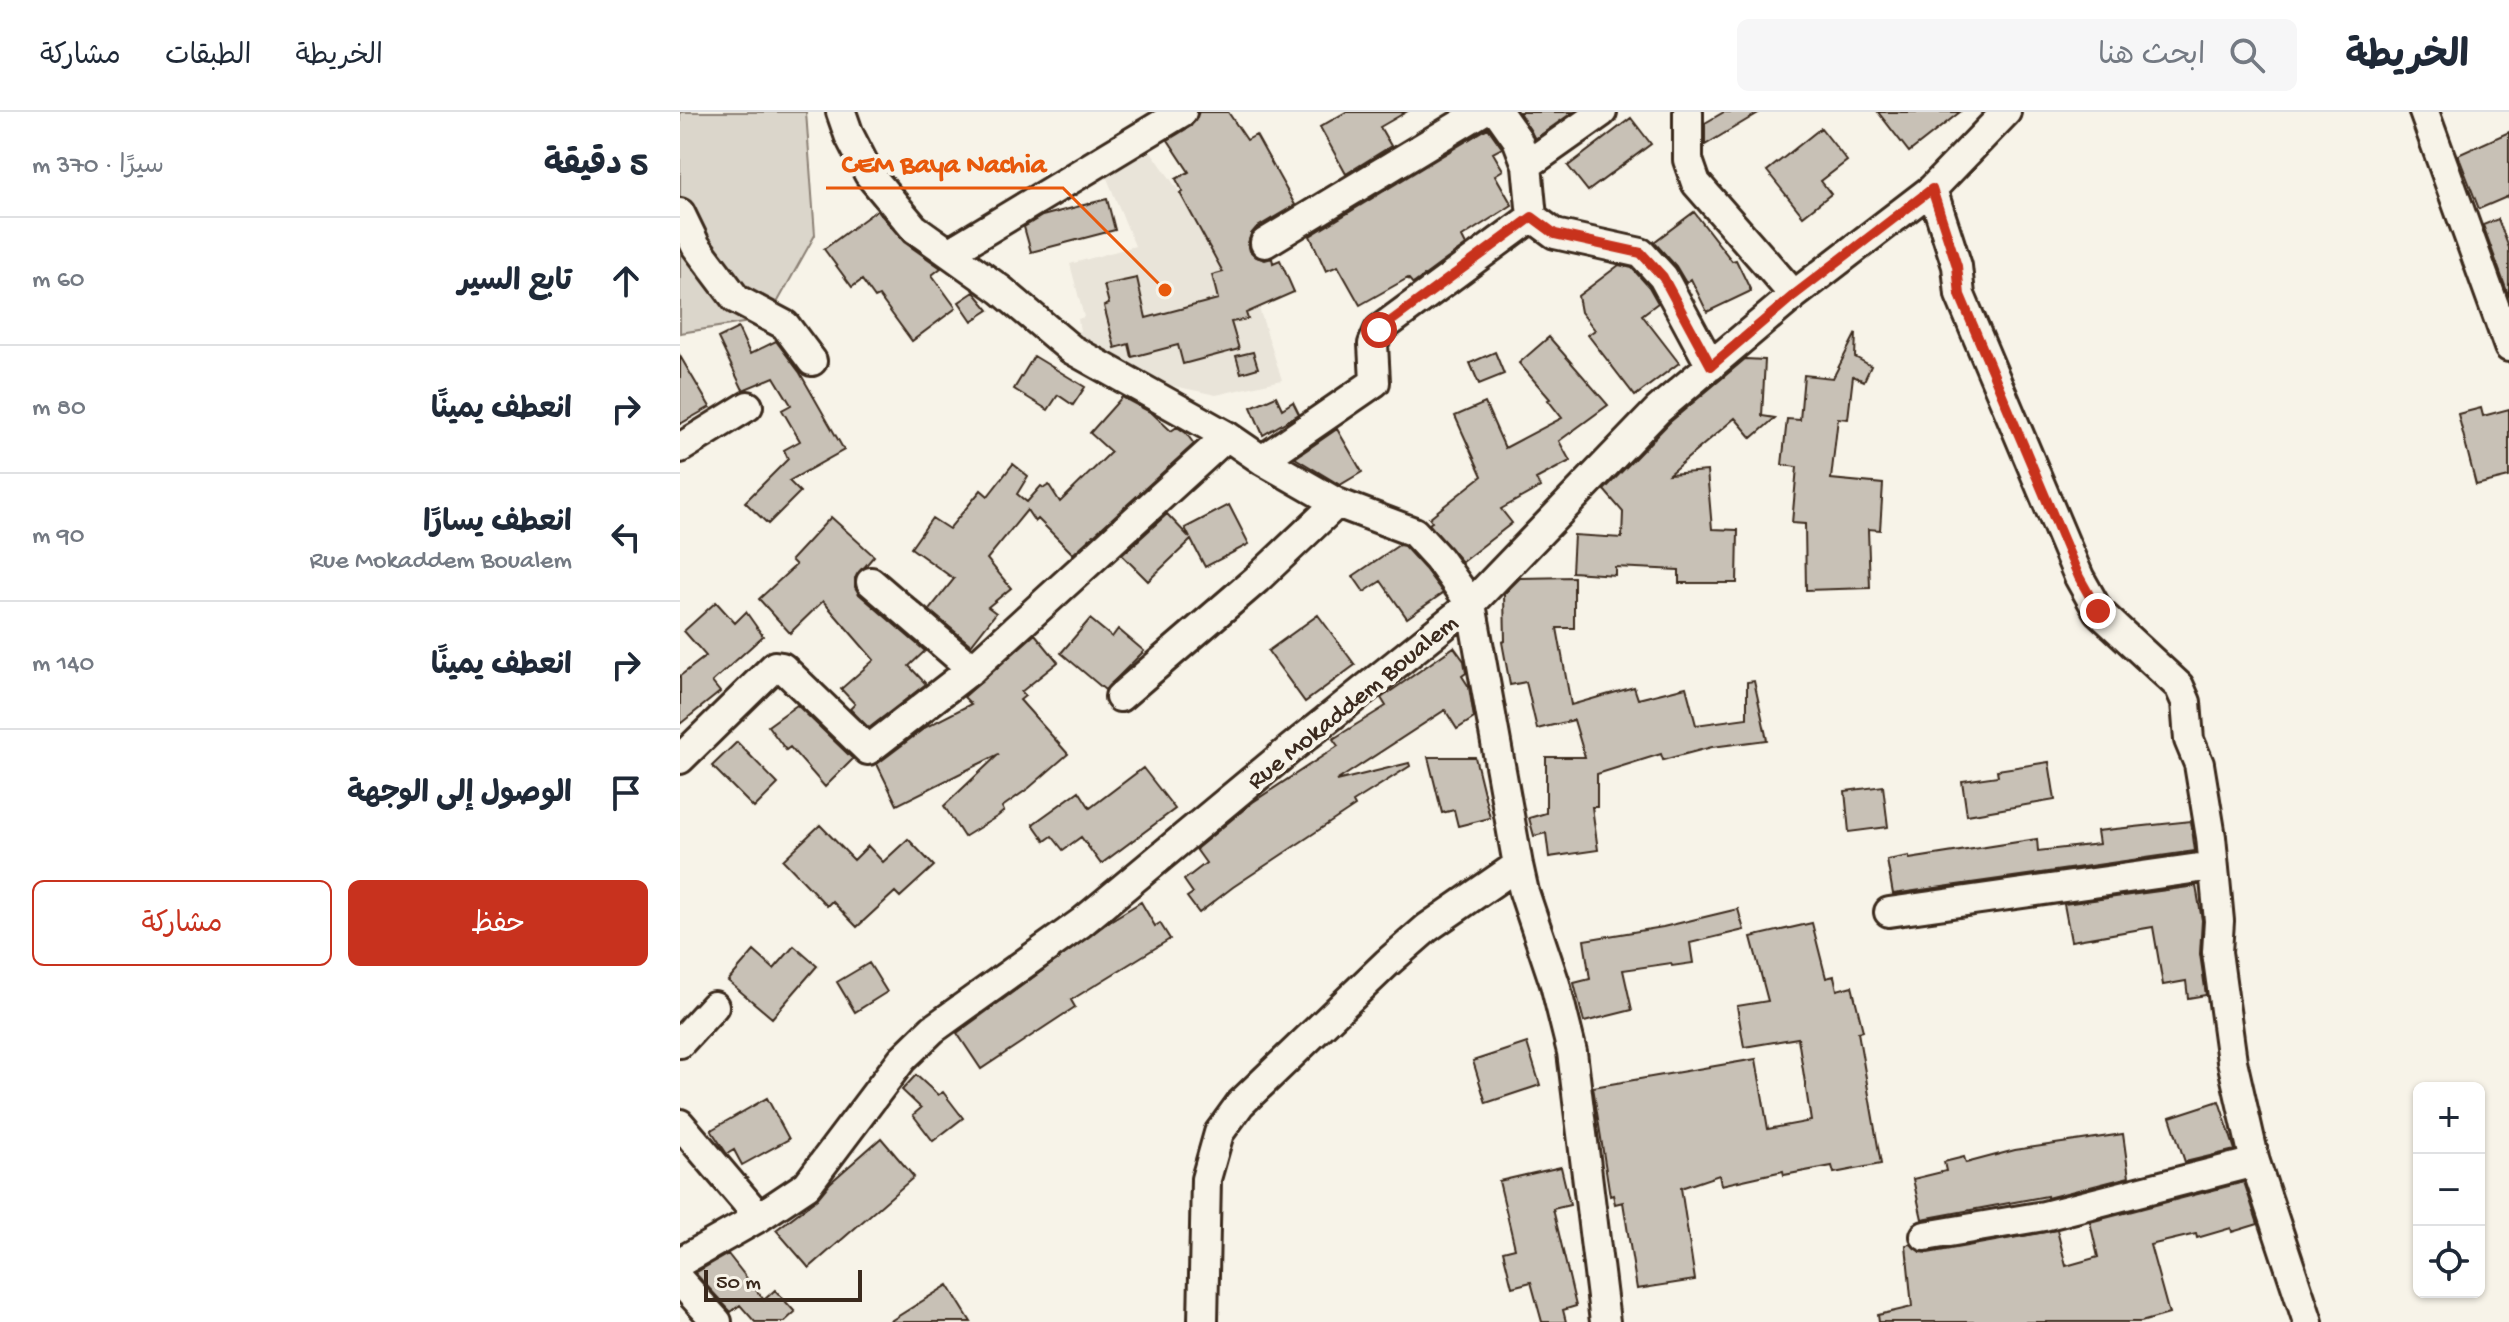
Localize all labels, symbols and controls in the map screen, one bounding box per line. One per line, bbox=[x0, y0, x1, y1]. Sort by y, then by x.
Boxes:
search box bbox=[1737, 19, 2297, 91]
icon: search bbox=[2225, 33, 2269, 77]
text: الخريطة bbox=[2345, 37, 2469, 81]
text: ابحث هنا bbox=[2098, 40, 2205, 75]
text: مشاركة bbox=[40, 41, 121, 74]
text: الطبقات bbox=[165, 41, 251, 74]
text: الخريطة bbox=[295, 41, 383, 74]
callout: CEM Baya Nachia bbox=[826, 136, 1063, 188]
text: 5 دقيقة bbox=[544, 147, 648, 187]
text: CEM Baya Nachia bbox=[842, 150, 1048, 183]
text: سيرًا · 370 m bbox=[32, 152, 164, 183]
icon: ahead bbox=[604, 259, 648, 303]
text: 60 m bbox=[32, 266, 85, 297]
text: تابع السير bbox=[458, 266, 572, 301]
route start bbox=[1361, 312, 1397, 348]
icon: right bbox=[604, 387, 648, 431]
text: 80 m bbox=[32, 394, 86, 425]
text: انعطف يمينًا bbox=[431, 394, 572, 429]
text: انعطف يسارًا bbox=[423, 507, 572, 542]
icon: left bbox=[604, 515, 648, 559]
text: 90 m bbox=[32, 522, 84, 553]
text: Rue Mokaddem Boualem bbox=[310, 547, 572, 578]
route end bbox=[2080, 593, 2116, 629]
street label: Rue Mokaddem Boualem bbox=[1242, 609, 1466, 798]
icon: right bbox=[604, 643, 648, 687]
text: 140 m bbox=[32, 650, 94, 681]
text: انعطف يمينًا bbox=[431, 650, 572, 685]
icon: arrive bbox=[604, 771, 648, 815]
text: الوصول إلى الوجهة bbox=[347, 778, 572, 813]
button: مشاركة bbox=[32, 880, 332, 966]
button: حفظ bbox=[348, 880, 648, 966]
map controls bbox=[2413, 1082, 2485, 1298]
button: + bbox=[2413, 1082, 2485, 1154]
button: − bbox=[2413, 1154, 2485, 1226]
button: locate bbox=[2413, 1226, 2485, 1298]
scale bar bbox=[704, 1266, 862, 1302]
text: 50 m bbox=[716, 1271, 761, 1297]

